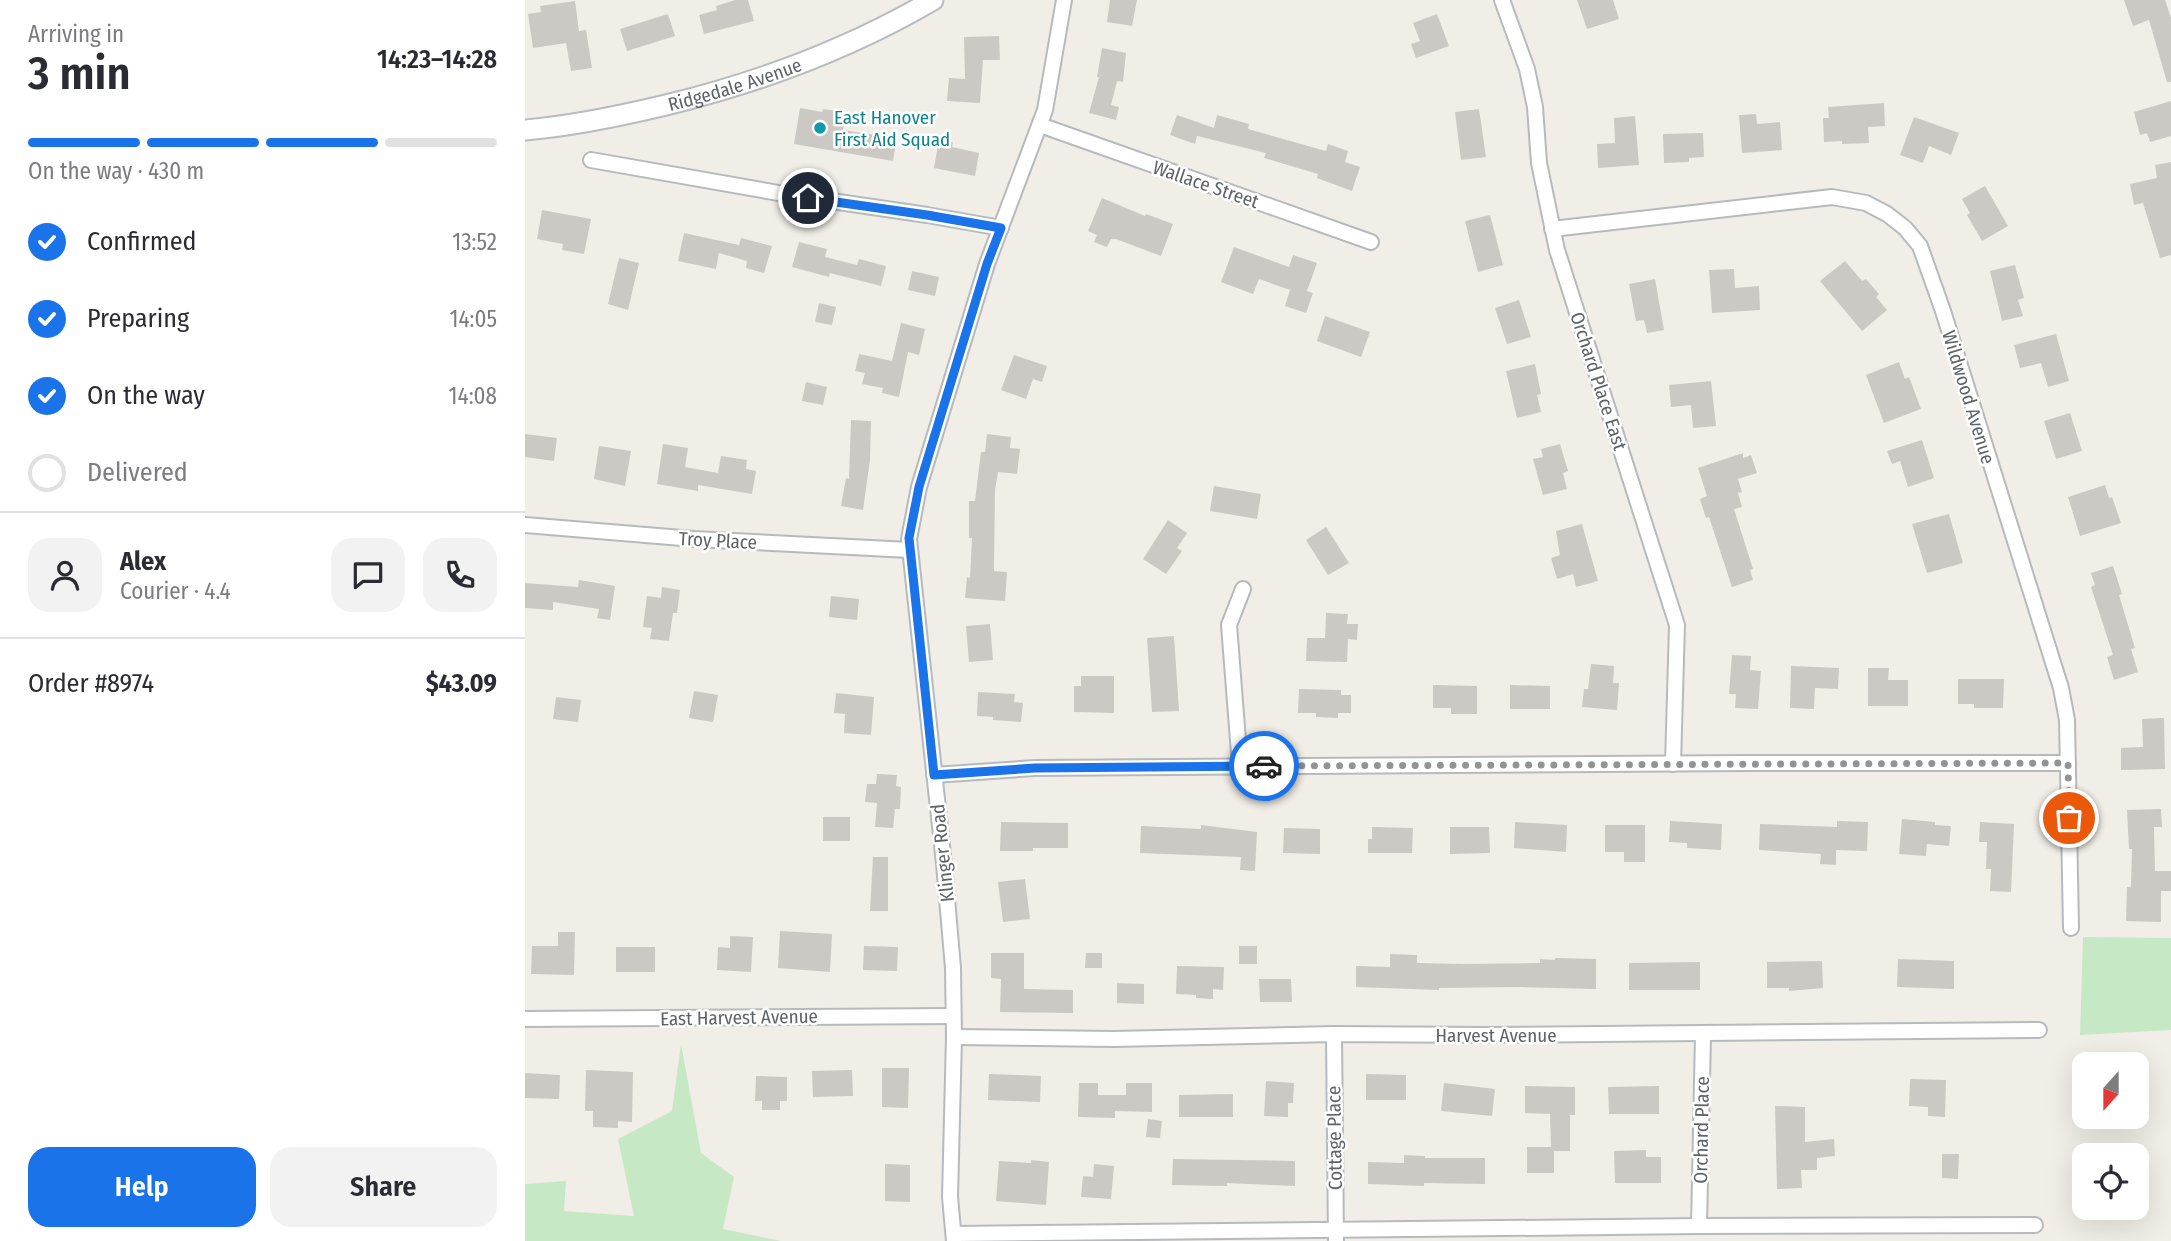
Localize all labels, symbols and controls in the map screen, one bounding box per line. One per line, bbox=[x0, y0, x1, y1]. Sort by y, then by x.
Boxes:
text: Arriving in bbox=[28, 20, 124, 48]
text: 14:23–14:28 bbox=[377, 44, 497, 75]
text: 3 min bbox=[28, 46, 131, 101]
street label: Ridgedale Avenue bbox=[666, 53, 805, 116]
place label: East Hanover First Aid Squad bbox=[834, 106, 950, 151]
marker: East Hanover First Aid Squad bbox=[812, 120, 828, 136]
street label: Wallace Street bbox=[1150, 156, 1263, 214]
text: On the way · 430 m bbox=[28, 157, 204, 185]
pin bbox=[778, 168, 838, 228]
icon: home bbox=[789, 179, 827, 217]
icon: check bbox=[28, 223, 66, 261]
text: Confirmed bbox=[87, 226, 197, 257]
text: 13:52 bbox=[452, 228, 497, 256]
icon: check bbox=[28, 300, 66, 338]
text: Preparing bbox=[87, 303, 189, 334]
text: 14:05 bbox=[449, 305, 497, 333]
street label: Orchard Place East bbox=[1565, 309, 1632, 454]
street label: Wildwood Avenue bbox=[1937, 328, 2000, 467]
icon: check bbox=[28, 377, 66, 415]
text: On the way bbox=[87, 380, 205, 411]
text: 14:08 bbox=[449, 382, 497, 410]
text: Delivered bbox=[87, 457, 188, 488]
street label: Troy Place bbox=[678, 527, 758, 554]
button: person bbox=[28, 538, 102, 612]
button: chat bbox=[331, 538, 405, 612]
button: phone bbox=[423, 538, 497, 612]
text: Alex bbox=[120, 546, 166, 577]
text: Courier · 4.4 bbox=[120, 577, 231, 605]
text: Order #8974 bbox=[28, 668, 154, 699]
text: $43.09 bbox=[426, 668, 497, 699]
courier bbox=[1229, 731, 1299, 801]
icon: car bbox=[1245, 747, 1283, 785]
pin bbox=[2039, 788, 2099, 848]
icon: bag bbox=[2050, 799, 2088, 837]
street label: Klinger Road bbox=[926, 803, 959, 903]
street label: East Harvest Avenue bbox=[660, 1005, 818, 1030]
street label: Harvest Avenue bbox=[1435, 1024, 1557, 1047]
north arrow bbox=[2072, 1052, 2149, 1129]
map controls bbox=[2072, 1052, 2149, 1220]
street label: Orchard Place bbox=[1689, 1076, 1714, 1184]
street label: Cottage Place bbox=[1322, 1086, 1347, 1190]
button: locate bbox=[2072, 1143, 2149, 1220]
button: Help bbox=[28, 1147, 256, 1227]
button: Share bbox=[270, 1147, 497, 1227]

